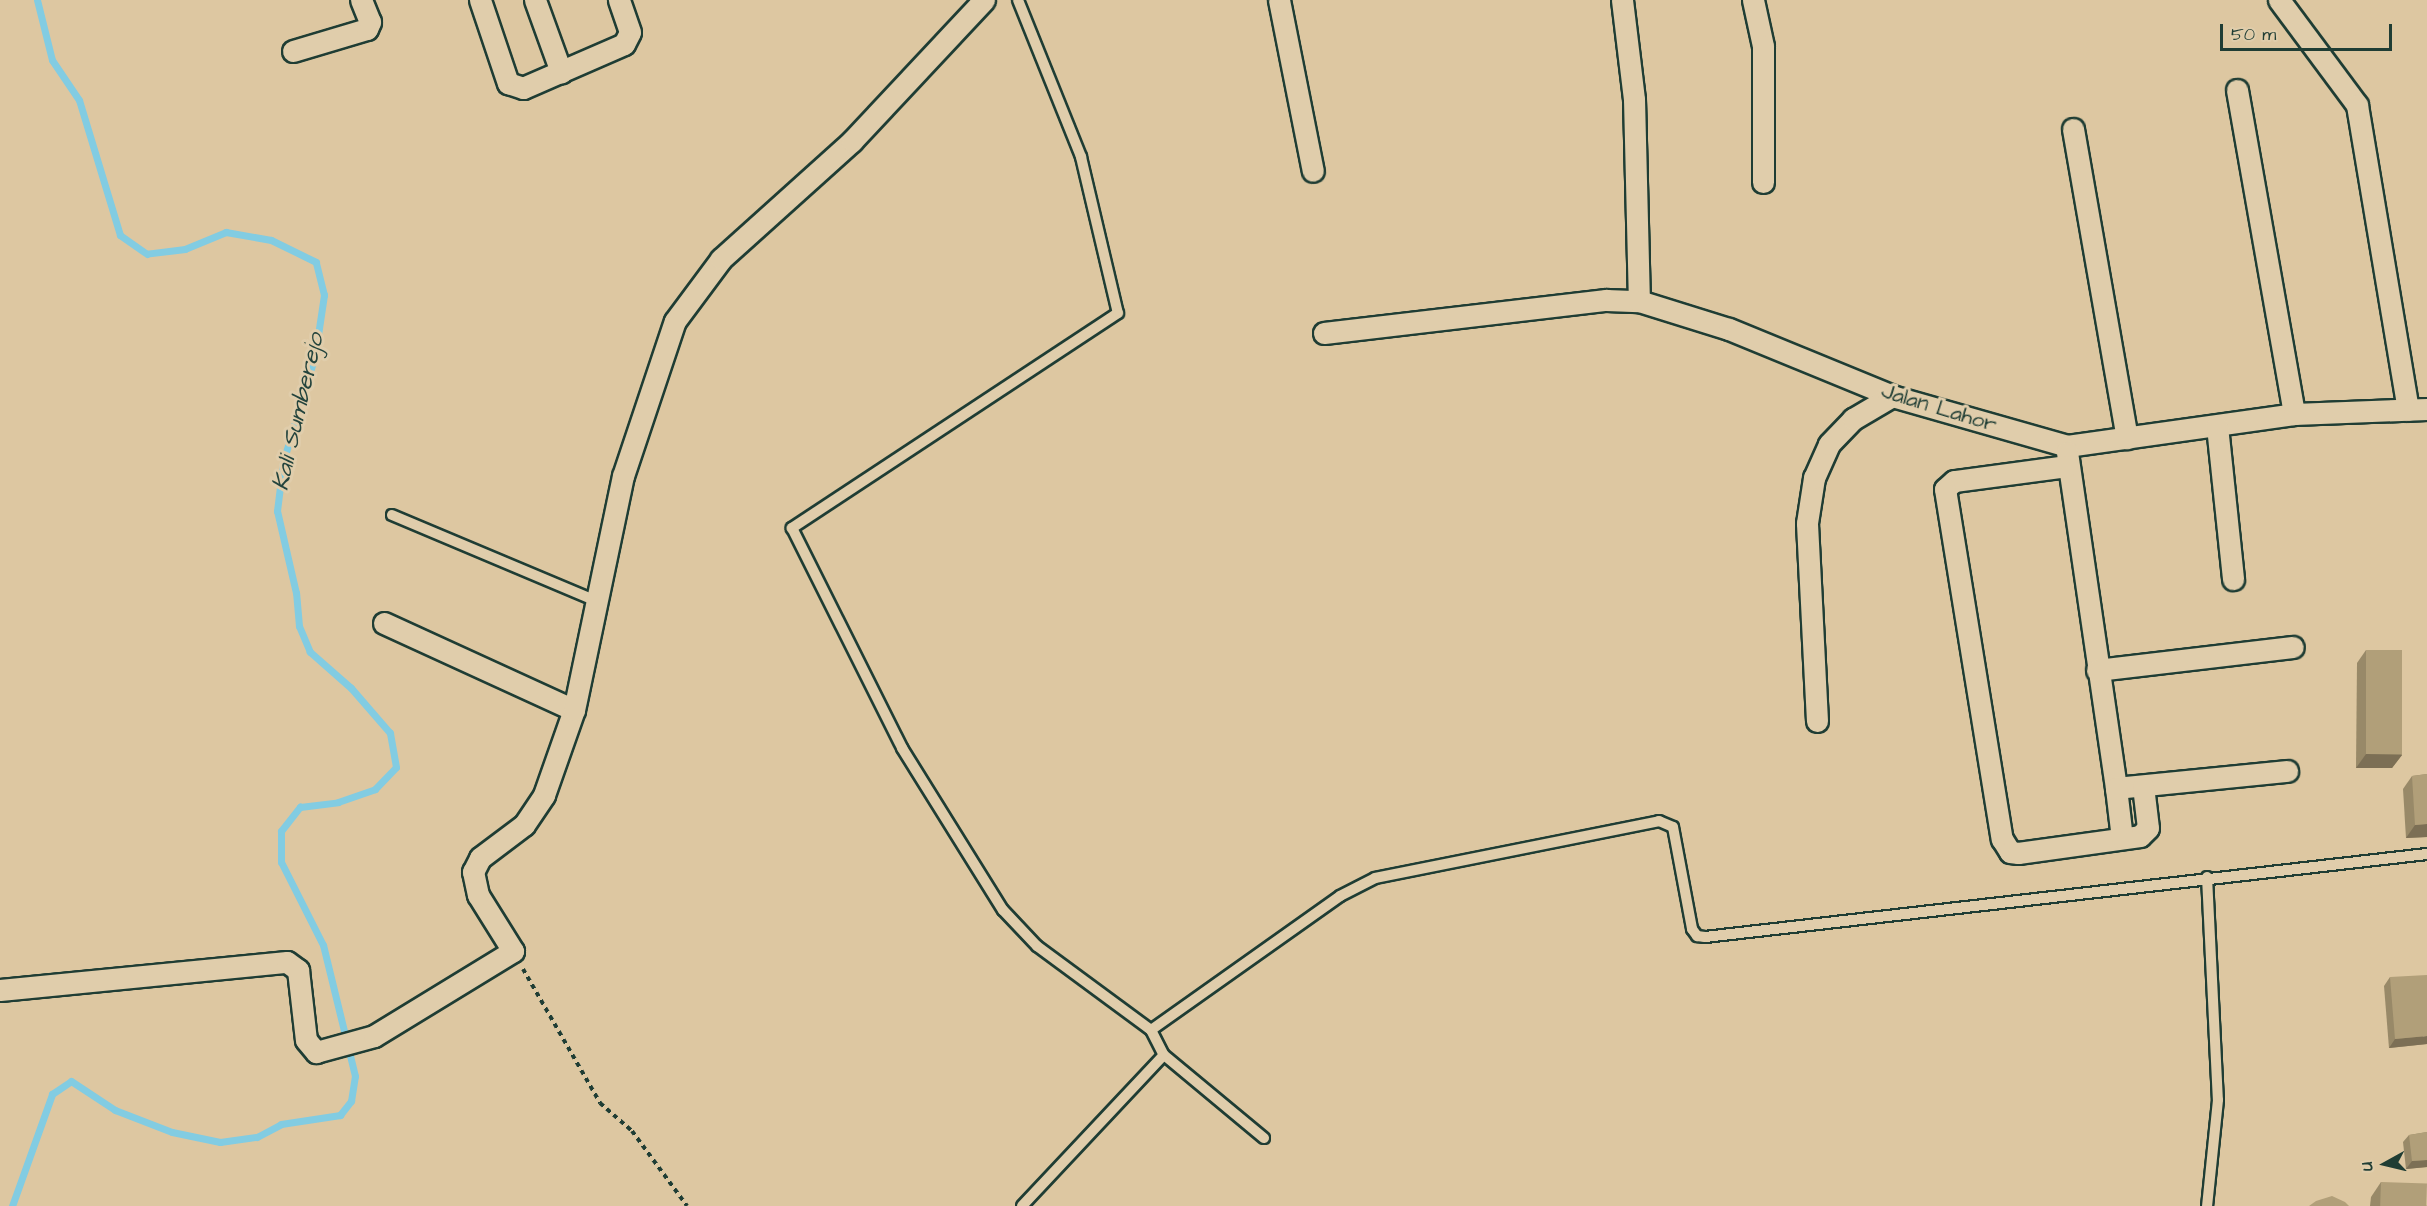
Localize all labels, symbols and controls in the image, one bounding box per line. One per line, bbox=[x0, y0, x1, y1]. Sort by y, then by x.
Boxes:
scale bar bbox=[2223, 12, 2396, 50]
text: 50 m bbox=[2231, 22, 2276, 47]
water label: Kali Sumberejo bbox=[267, 331, 331, 493]
street label: Jalan Lahor bbox=[1878, 378, 2000, 438]
north arrow bbox=[2355, 1134, 2415, 1194]
text: U bbox=[2356, 1161, 2379, 1172]

